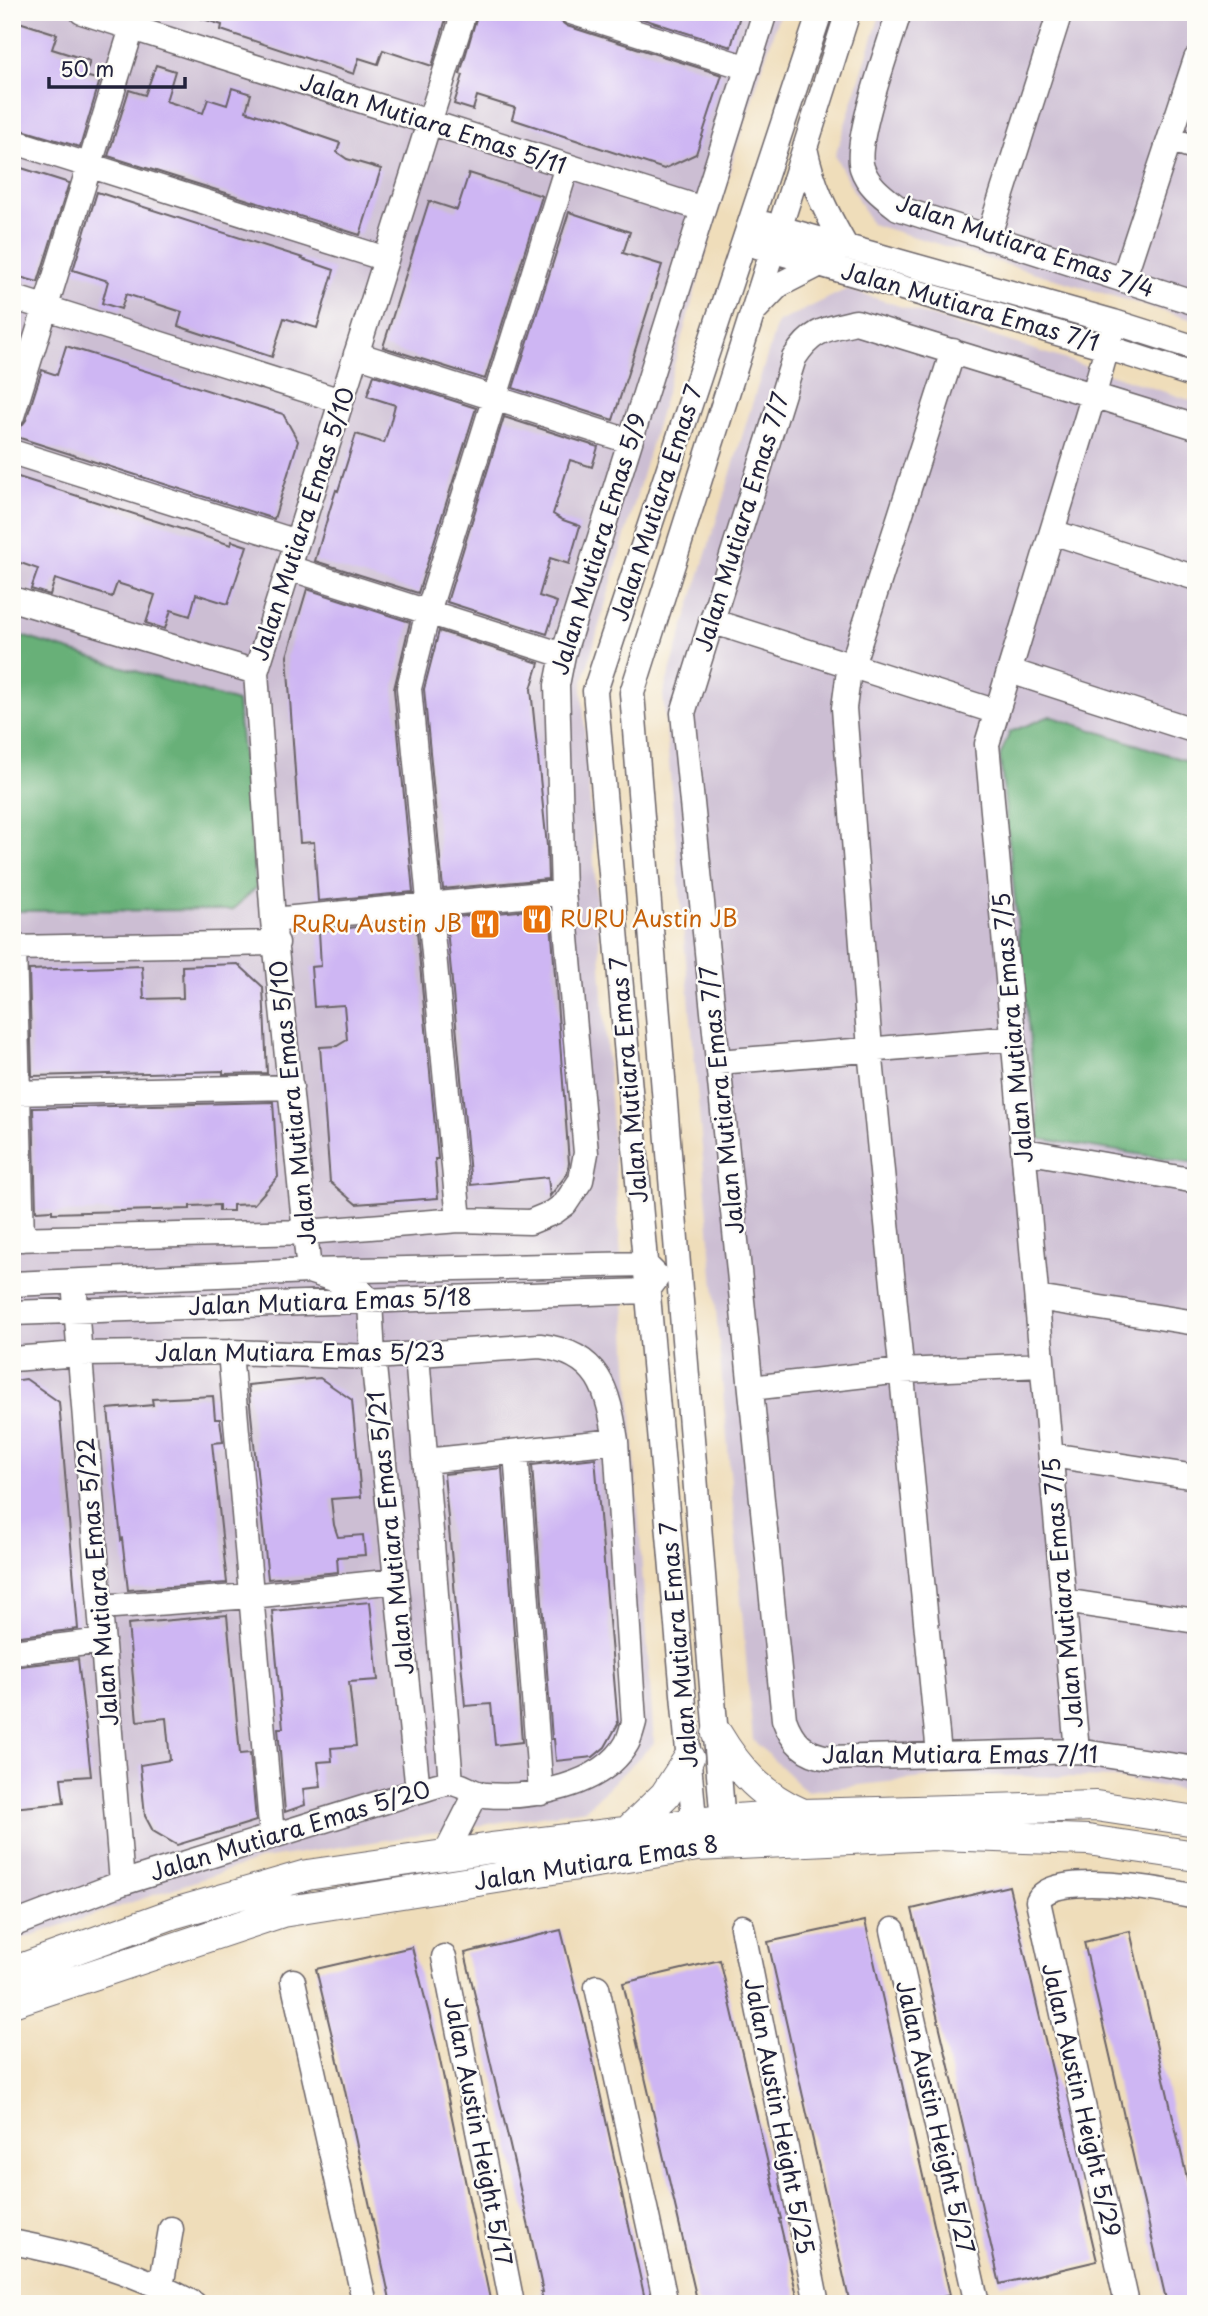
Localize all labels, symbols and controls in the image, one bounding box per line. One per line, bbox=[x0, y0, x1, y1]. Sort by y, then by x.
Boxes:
scale bar bbox=[49, 46, 186, 90]
text: 50 m bbox=[60, 52, 114, 84]
street label: Jalan Mutiara Emas 5/11 bbox=[296, 63, 571, 182]
street label: Jalan Mutiara Emas 7/4 bbox=[892, 184, 1159, 305]
street label: Jalan Mutiara Emas 7/1 bbox=[837, 252, 1104, 359]
street label: Jalan Mutiara Emas 7 bbox=[601, 380, 710, 626]
street label: Jalan Mutiara Emas 5/10 bbox=[241, 382, 362, 665]
street label: Jalan Mutiara Emas 7/7 bbox=[684, 387, 797, 656]
street label: Jalan Mutiara Emas 5/9 bbox=[541, 408, 654, 679]
street label: Jalan Mutiara Emas 7/5 bbox=[982, 891, 1041, 1165]
place label: RURU Austin JB bbox=[560, 900, 738, 935]
restaurant icon: RURU Austin JB bbox=[520, 902, 554, 936]
place label: RuRu Austin JB bbox=[292, 905, 462, 940]
restaurant icon: RuRu Austin JB bbox=[468, 907, 502, 941]
street label: Jalan Mutiara Emas 7 bbox=[599, 955, 656, 1205]
street label: Jalan Mutiara Emas 5/10 bbox=[259, 959, 324, 1247]
street label: Jalan Mutiara Emas 7/7 bbox=[689, 964, 752, 1236]
street label: Jalan Mutiara Emas 5/18 bbox=[188, 1278, 472, 1323]
street label: Jalan Mutiara Emas 5/23 bbox=[155, 1334, 445, 1369]
street label: Jalan Mutiara Emas 5/21 bbox=[357, 1389, 422, 1677]
street label: Jalan Mutiara Emas 5/22 bbox=[66, 1436, 127, 1728]
street label: Jalan Mutiara Emas 7/5 bbox=[1032, 1456, 1091, 1730]
street label: Jalan Mutiara Emas 7 bbox=[649, 1520, 706, 1770]
street label: Jalan Mutiara Emas 7/11 bbox=[822, 1736, 1098, 1771]
street label: Jalan Mutiara Emas 5/20 bbox=[145, 1770, 434, 1889]
street label: Jalan Mutiara Emas 8 bbox=[471, 1825, 721, 1898]
street label: Jalan Austin Height 5/29 bbox=[1034, 1959, 1131, 2240]
street label: Jalan Austin Height 5/25 bbox=[736, 1974, 824, 2257]
street label: Jalan Austin Height 5/27 bbox=[888, 1977, 985, 2257]
street label: Jalan Austin Height 5/17 bbox=[436, 1993, 523, 2268]

